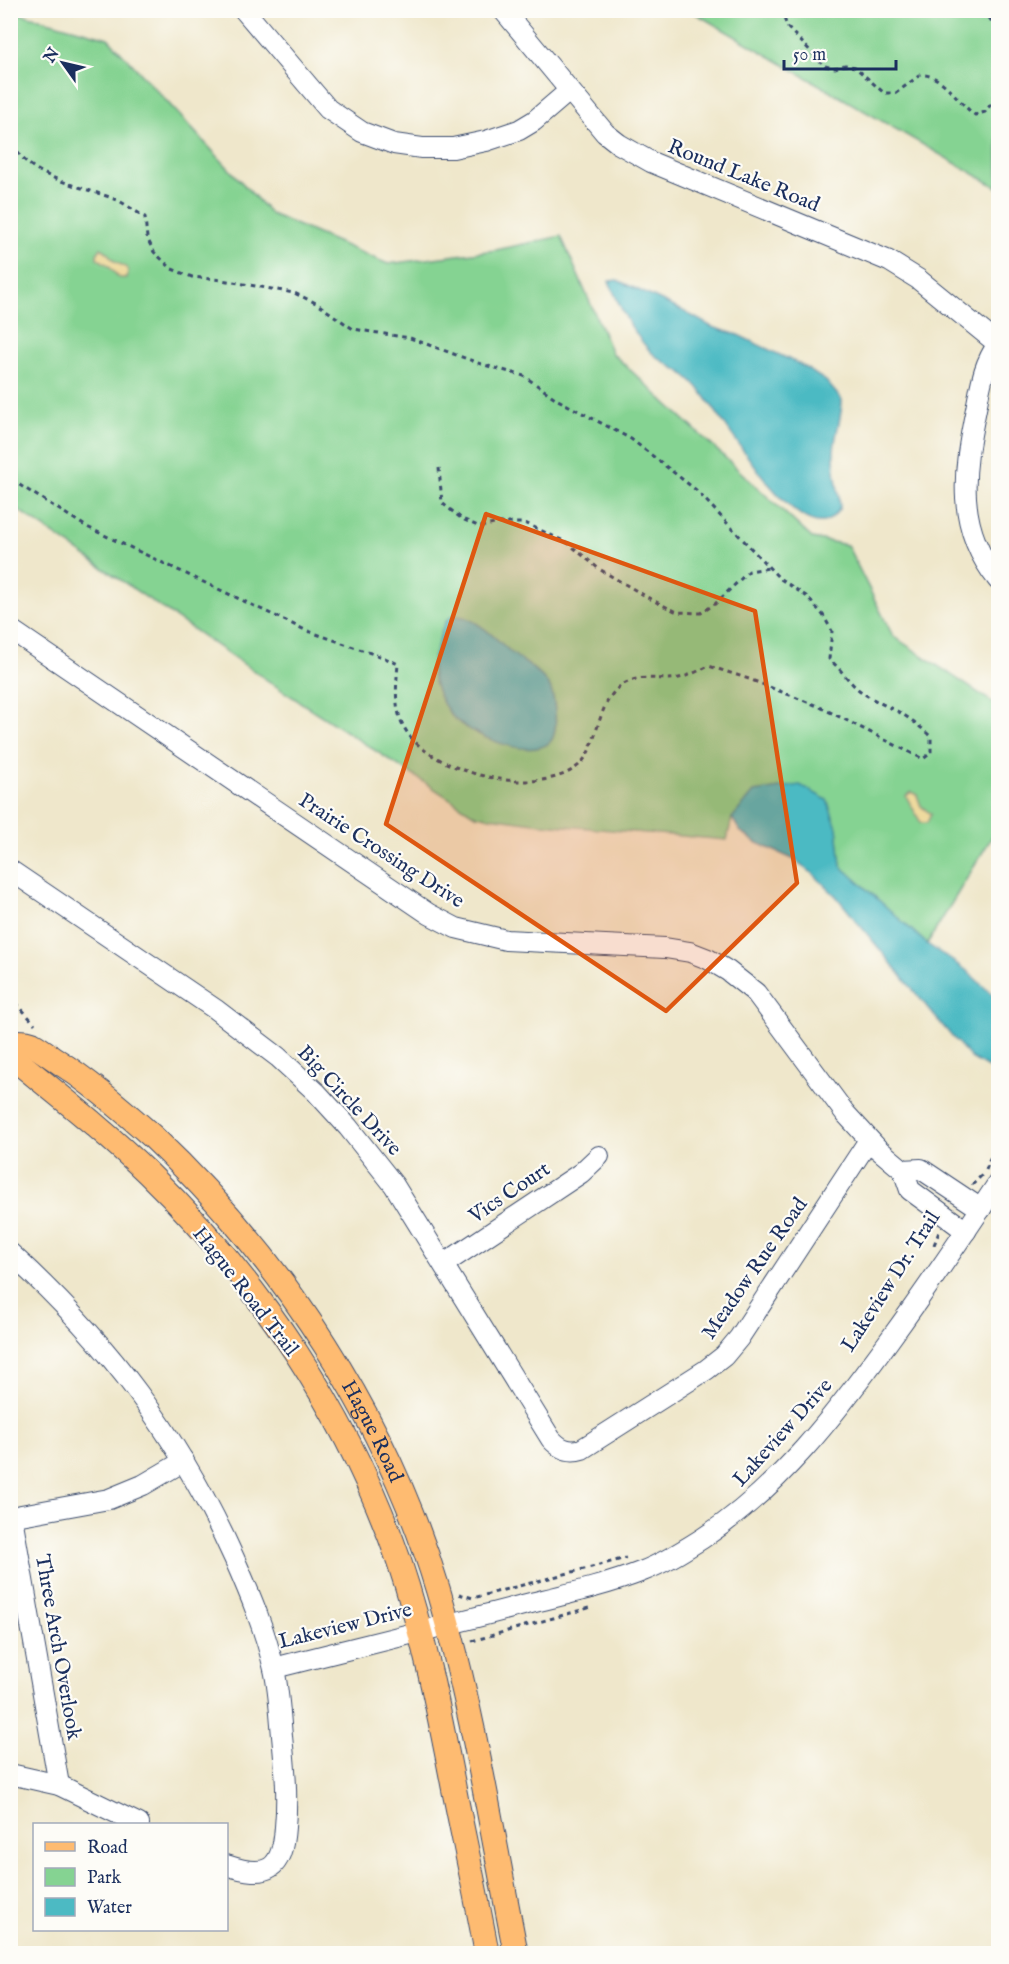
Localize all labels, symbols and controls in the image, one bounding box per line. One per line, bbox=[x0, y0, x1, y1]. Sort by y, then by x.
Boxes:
north arrow bbox=[33, 33, 93, 93]
scale bar bbox=[784, 33, 896, 71]
text: N bbox=[40, 44, 64, 68]
text: 50 m bbox=[793, 44, 826, 67]
street label: Round Lake Road bbox=[663, 134, 824, 220]
street label: Prairie Crossing Drive bbox=[293, 788, 470, 915]
street label: Big Circle Drive bbox=[291, 1040, 407, 1162]
street label: Vics Court bbox=[463, 1156, 556, 1231]
street label: Meadow Rue Road bbox=[696, 1192, 815, 1345]
street label: Lakeview Dr. Trail bbox=[836, 1206, 947, 1357]
street label: Hague Road Trail bbox=[186, 1222, 304, 1362]
street label: Lakeview Drive bbox=[727, 1373, 839, 1493]
street label: Hague Road bbox=[334, 1376, 409, 1487]
street label: Three Arch Overlook bbox=[28, 1552, 87, 1743]
street label: Lakeview Drive bbox=[276, 1597, 415, 1656]
legend bbox=[33, 1823, 228, 1931]
text: Road bbox=[87, 1837, 128, 1860]
text: Park bbox=[87, 1867, 122, 1890]
text: Water bbox=[87, 1897, 132, 1920]

